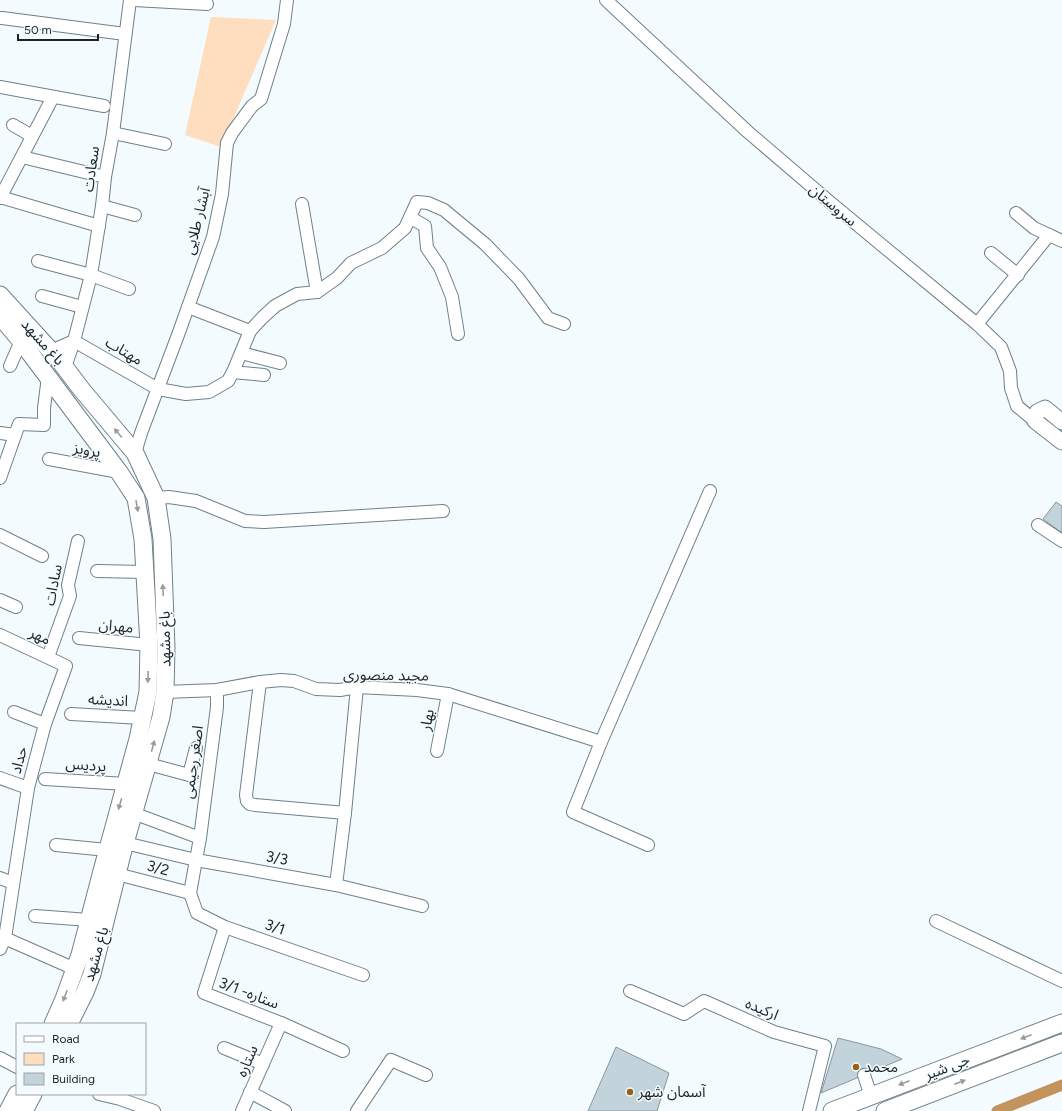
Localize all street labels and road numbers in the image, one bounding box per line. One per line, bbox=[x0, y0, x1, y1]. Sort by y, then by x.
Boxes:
street label: سعادت bbox=[79, 145, 103, 193]
street label: سروستان bbox=[806, 180, 861, 230]
street label: آبشار طلایی bbox=[180, 185, 214, 256]
street label: باغ مشهد bbox=[15, 315, 68, 371]
street label: مهتاب bbox=[102, 333, 146, 369]
street label: پرویز bbox=[71, 439, 102, 462]
street label: سادات bbox=[40, 563, 66, 607]
street label: باغ مشهد bbox=[156, 611, 177, 667]
street label: مهران bbox=[98, 615, 134, 637]
street label: مهر bbox=[26, 623, 54, 649]
street label: مجید منصوری bbox=[343, 665, 429, 685]
street label: اندیشه bbox=[87, 690, 129, 710]
street label: بهار bbox=[416, 708, 438, 733]
street label: اصغر رحیمی bbox=[179, 724, 207, 800]
street label: حداد bbox=[7, 744, 31, 776]
street label: پردیس bbox=[65, 755, 107, 777]
street label: 3/3 bbox=[265, 847, 289, 869]
street label: 3/2 bbox=[145, 856, 171, 880]
street label: 3/1 bbox=[263, 915, 287, 939]
street label: باغ مشهد bbox=[80, 925, 115, 984]
street label: ستاره- 3/1 bbox=[216, 973, 282, 1013]
street label: ارکیده bbox=[743, 994, 781, 1024]
street label: ستاره bbox=[232, 1042, 262, 1080]
street label: جی شیر bbox=[921, 1050, 972, 1084]

